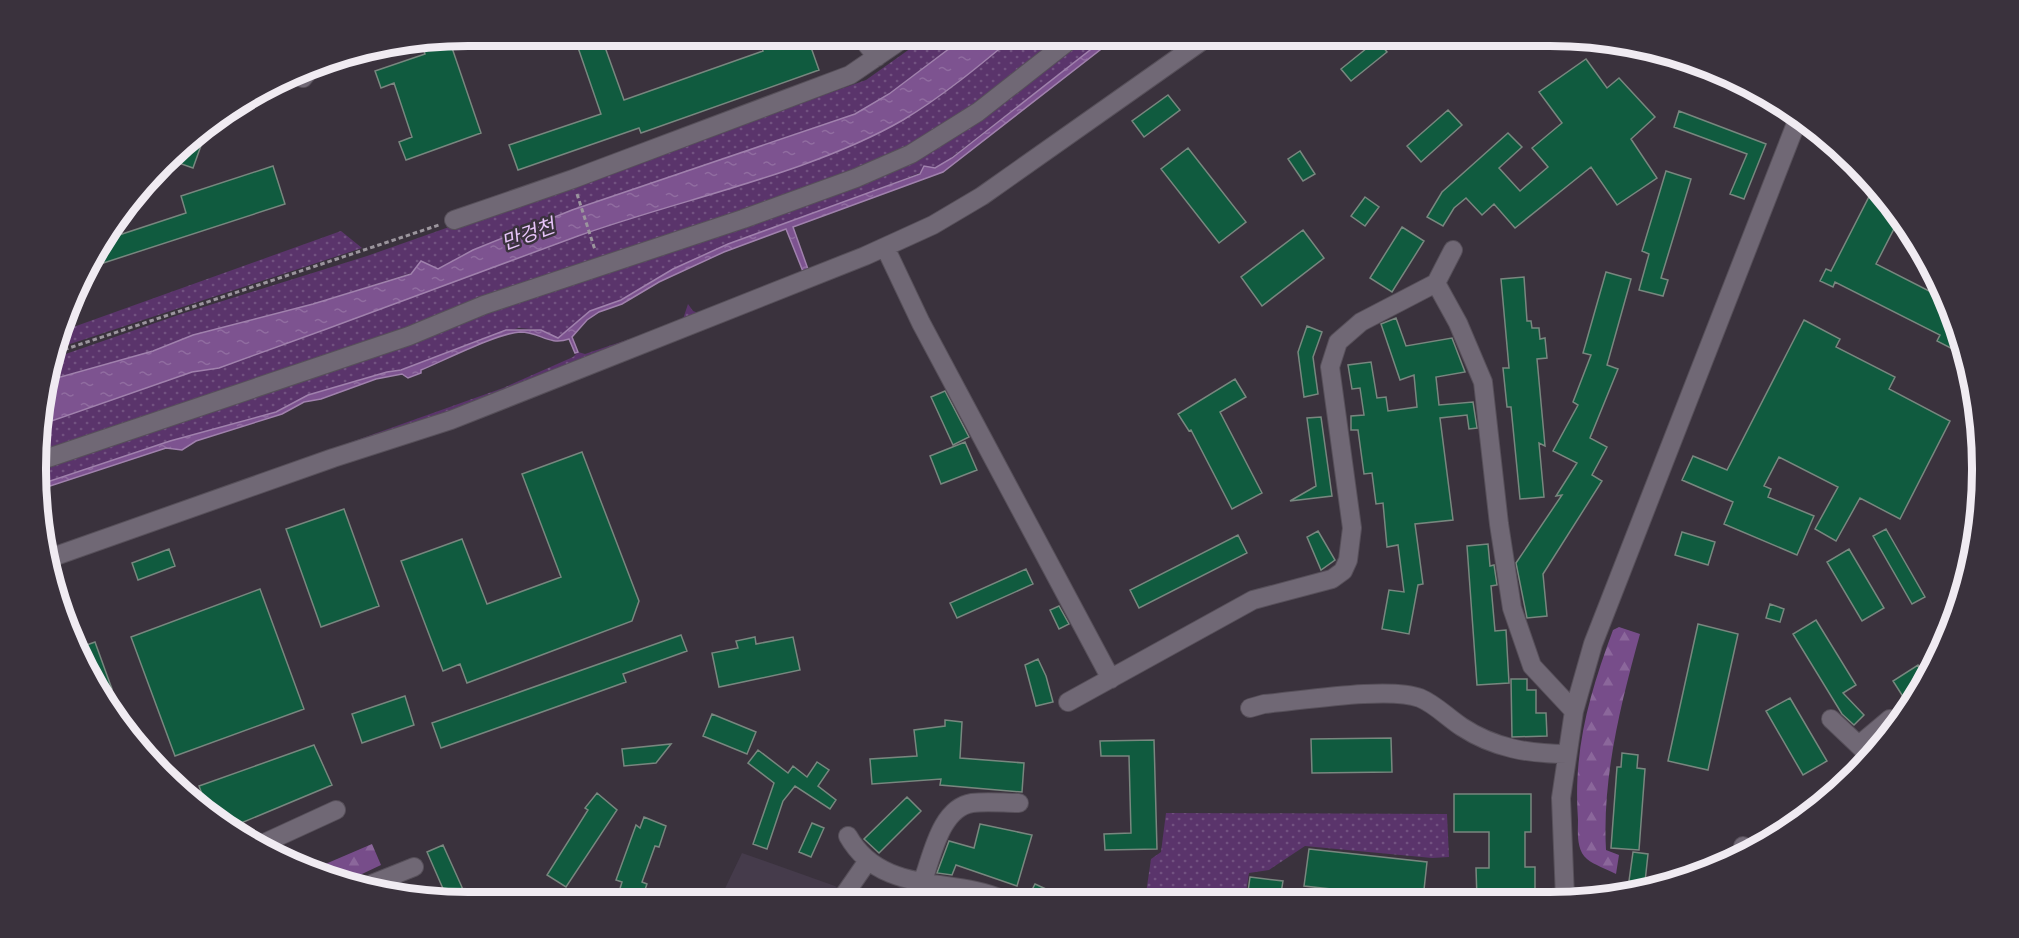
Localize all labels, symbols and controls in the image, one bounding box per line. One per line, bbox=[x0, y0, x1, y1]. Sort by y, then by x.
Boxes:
water label: 만겅천 bbox=[498, 213, 560, 254]

